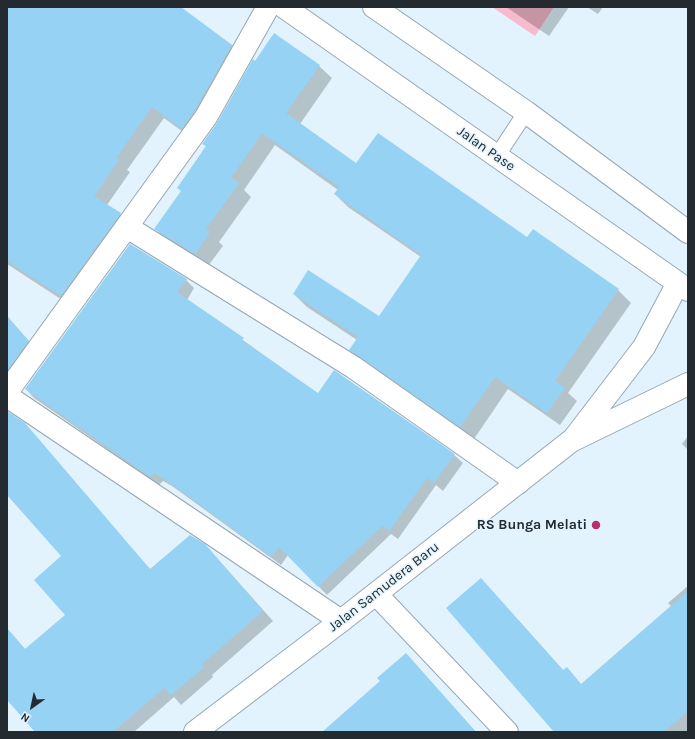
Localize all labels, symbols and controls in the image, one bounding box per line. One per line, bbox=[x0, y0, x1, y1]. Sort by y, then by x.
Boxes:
street label: Jalan Pase bbox=[454, 123, 518, 175]
place label: RS Bunga Melati bbox=[477, 517, 587, 533]
marker: RS Bunga Melati bbox=[590, 519, 602, 531]
street label: Jalan Samudera Baru bbox=[325, 539, 443, 635]
north arrow bbox=[12, 687, 52, 727]
text: N bbox=[18, 710, 32, 725]

